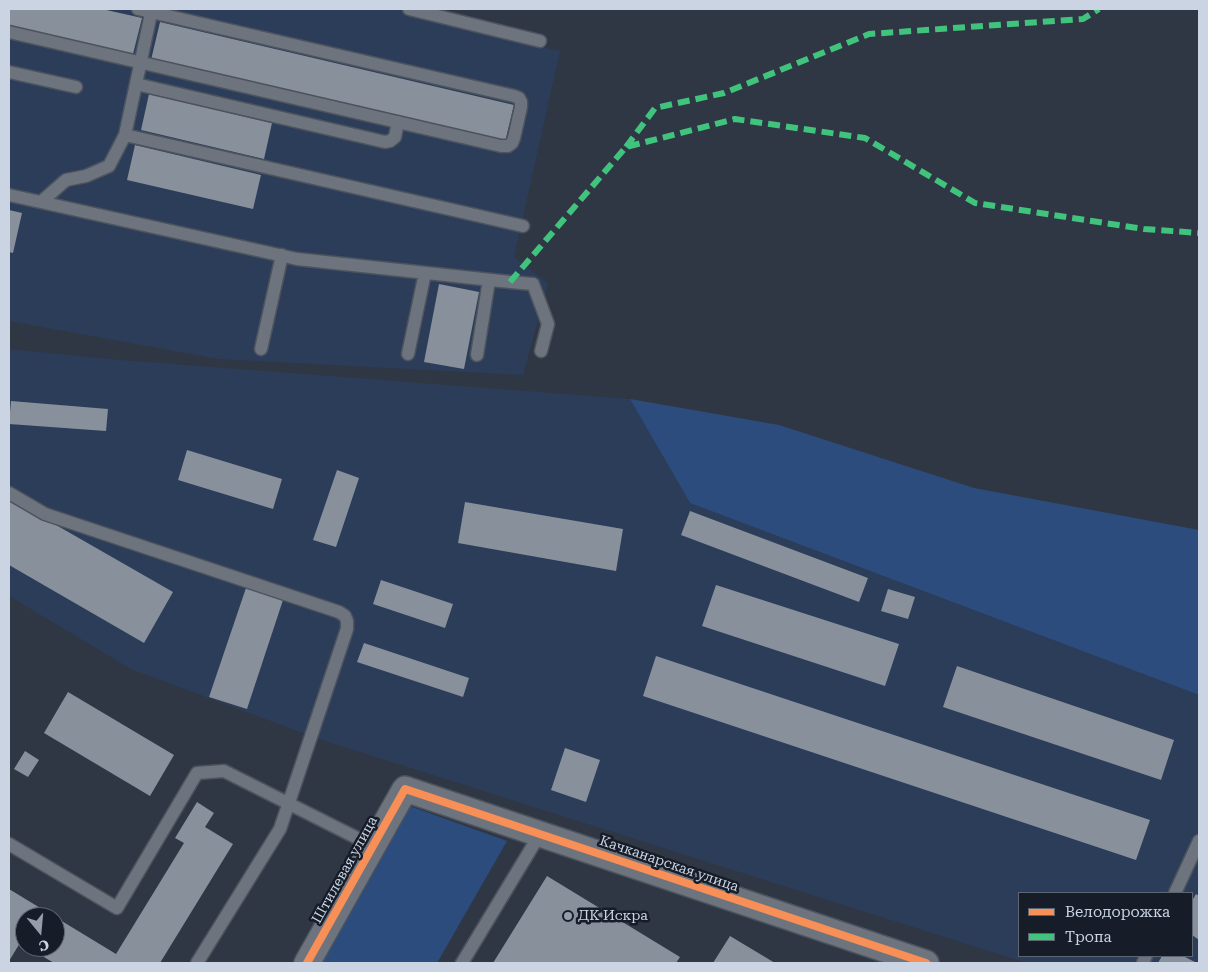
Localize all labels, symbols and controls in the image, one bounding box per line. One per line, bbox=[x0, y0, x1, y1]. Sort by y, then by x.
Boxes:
street label: Штилевая улица bbox=[309, 814, 381, 926]
street label: Качканарская улица bbox=[597, 832, 741, 896]
legend bbox=[1018, 892, 1193, 957]
text: Велодорожка bbox=[1065, 903, 1170, 921]
north arrow bbox=[15, 907, 65, 957]
place label: ДК Искра bbox=[578, 908, 648, 924]
marker: ДК Искра bbox=[562, 910, 574, 922]
text: Тропа bbox=[1065, 928, 1112, 946]
text: С bbox=[37, 936, 51, 954]

